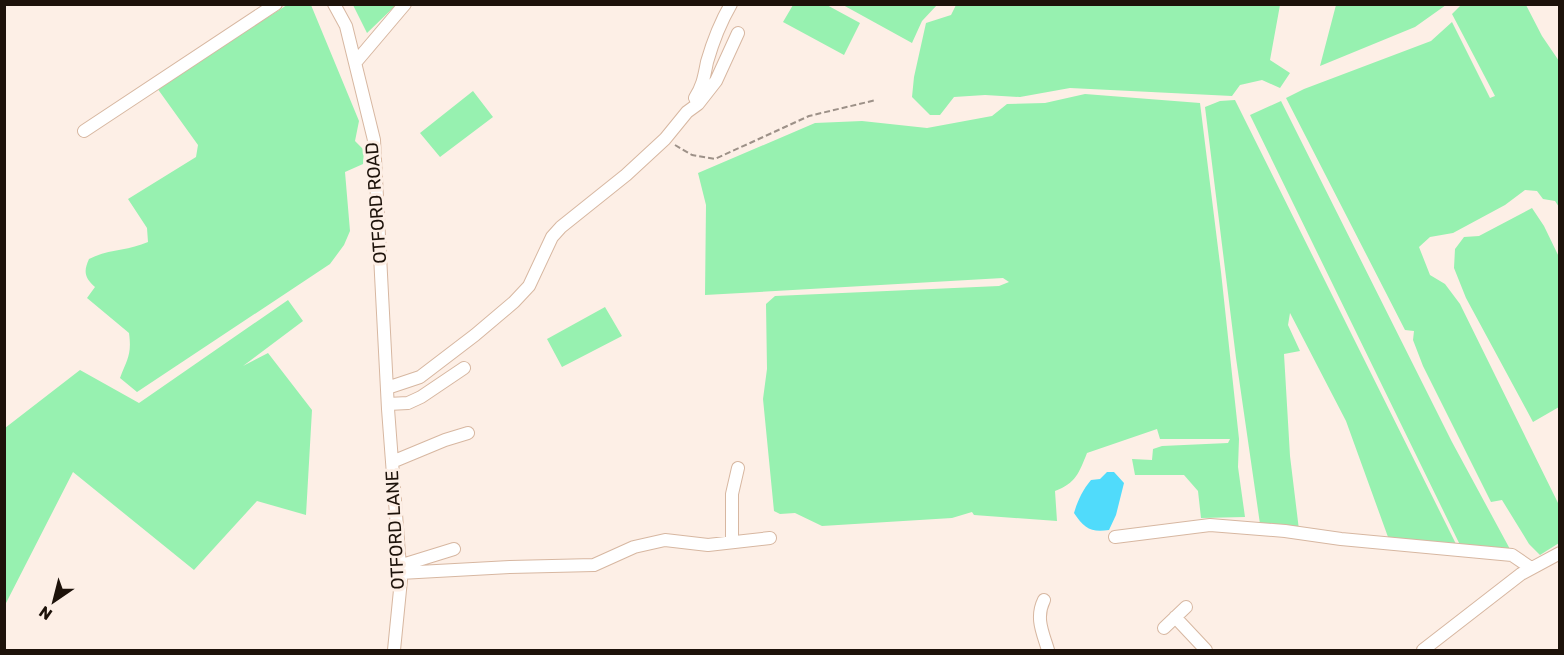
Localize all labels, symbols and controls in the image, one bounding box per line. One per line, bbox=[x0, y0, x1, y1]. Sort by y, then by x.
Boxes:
street label: OTFORD ROAD bbox=[361, 142, 391, 264]
street label: OTFORD LANE bbox=[381, 470, 409, 590]
north arrow bbox=[24, 571, 84, 631]
text: N bbox=[36, 602, 56, 624]

